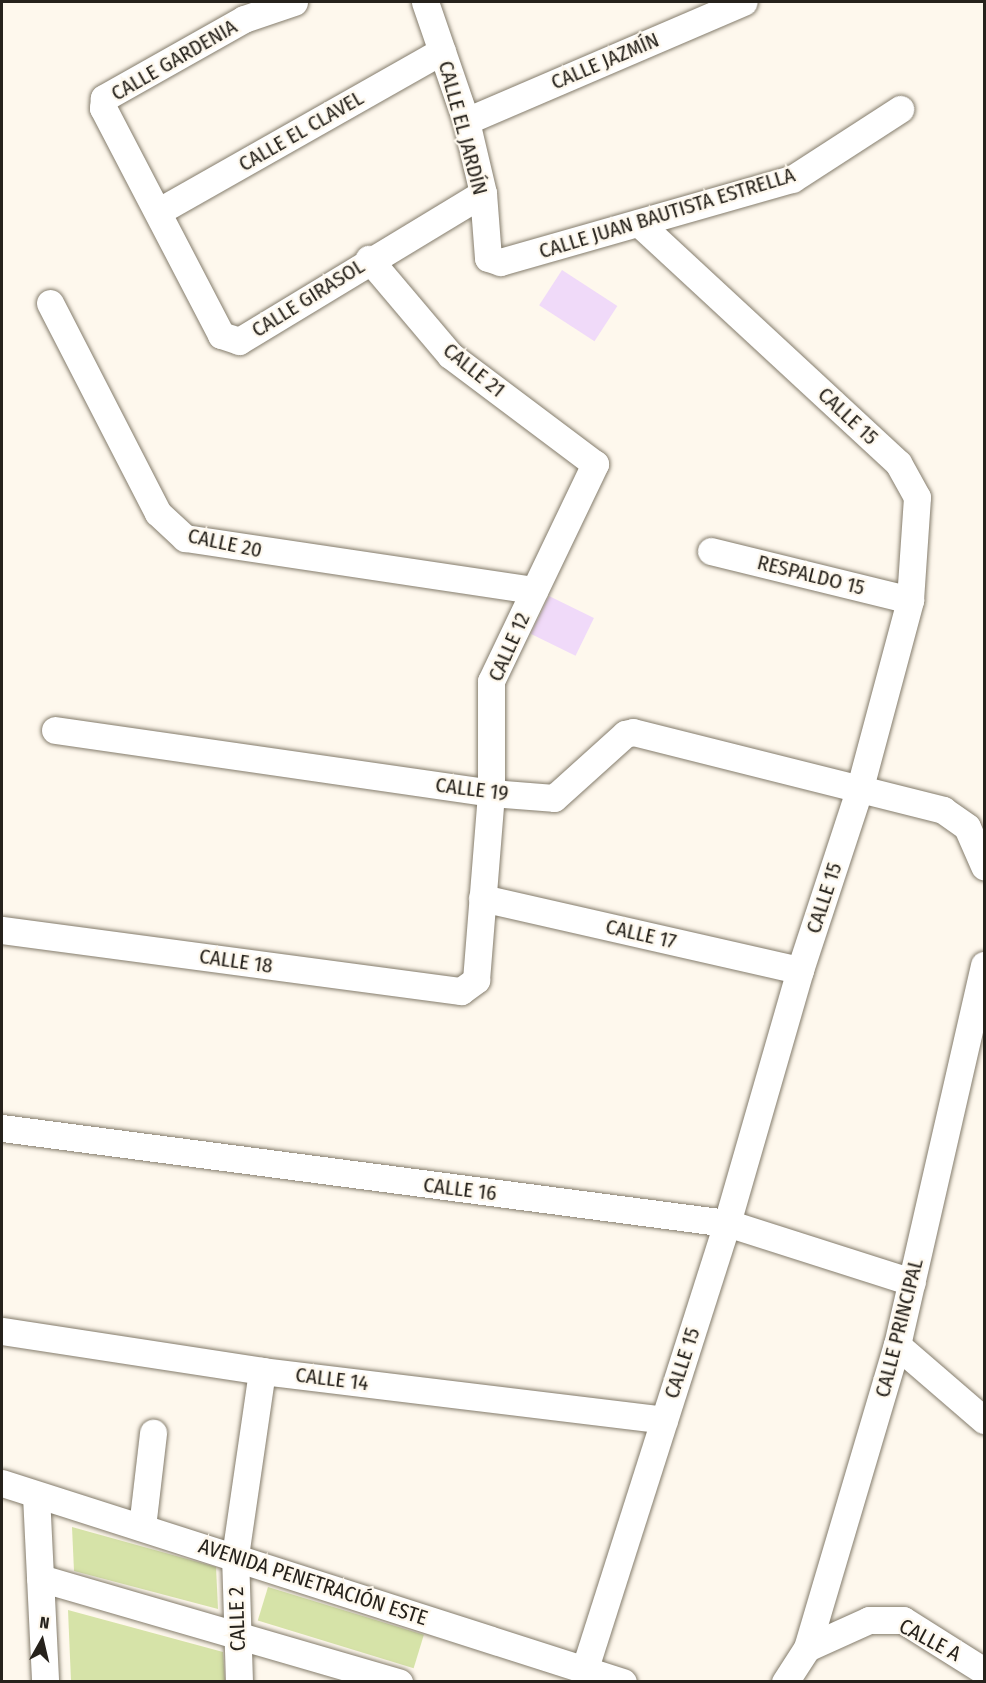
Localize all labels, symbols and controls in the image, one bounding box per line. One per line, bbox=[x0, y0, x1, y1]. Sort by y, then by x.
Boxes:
street label: CALLE GARDENIA bbox=[107, 14, 241, 106]
street label: CALLE JAZMÍN bbox=[547, 27, 663, 95]
street label: CALLE EL JARDÍN bbox=[433, 58, 493, 198]
street label: CALLE EL CLAVEL bbox=[234, 85, 368, 177]
street label: CALLE JUAN BAUTISTA ESTRELLA bbox=[536, 162, 798, 264]
street label: CALLE GIRASOL bbox=[247, 253, 369, 343]
street label: CALLE 21 bbox=[438, 338, 510, 402]
street label: CALLE 15 bbox=[813, 382, 883, 450]
street label: CALLE 20 bbox=[186, 523, 264, 563]
street label: RESPALDO 15 bbox=[755, 550, 867, 600]
street label: CALLE 12 bbox=[483, 609, 535, 685]
street label: CALLE 19 bbox=[434, 772, 510, 806]
street label: CALLE 15 bbox=[801, 859, 847, 937]
street label: CALLE 17 bbox=[603, 914, 679, 954]
street label: CALLE 18 bbox=[198, 943, 274, 979]
street label: CALLE 16 bbox=[422, 1172, 498, 1206]
street label: CALLE PRINCIPAL bbox=[870, 1256, 928, 1400]
street label: CALLE 15 bbox=[659, 1324, 705, 1402]
street label: CALLE 14 bbox=[294, 1362, 370, 1396]
street label: AVENIDA PENETRACIÓN ESTE bbox=[195, 1533, 431, 1631]
street label: CALLE 2 bbox=[223, 1586, 251, 1652]
north arrow bbox=[12, 1611, 72, 1671]
text: N bbox=[39, 1613, 51, 1633]
street label: CALLE A bbox=[895, 1613, 965, 1667]

